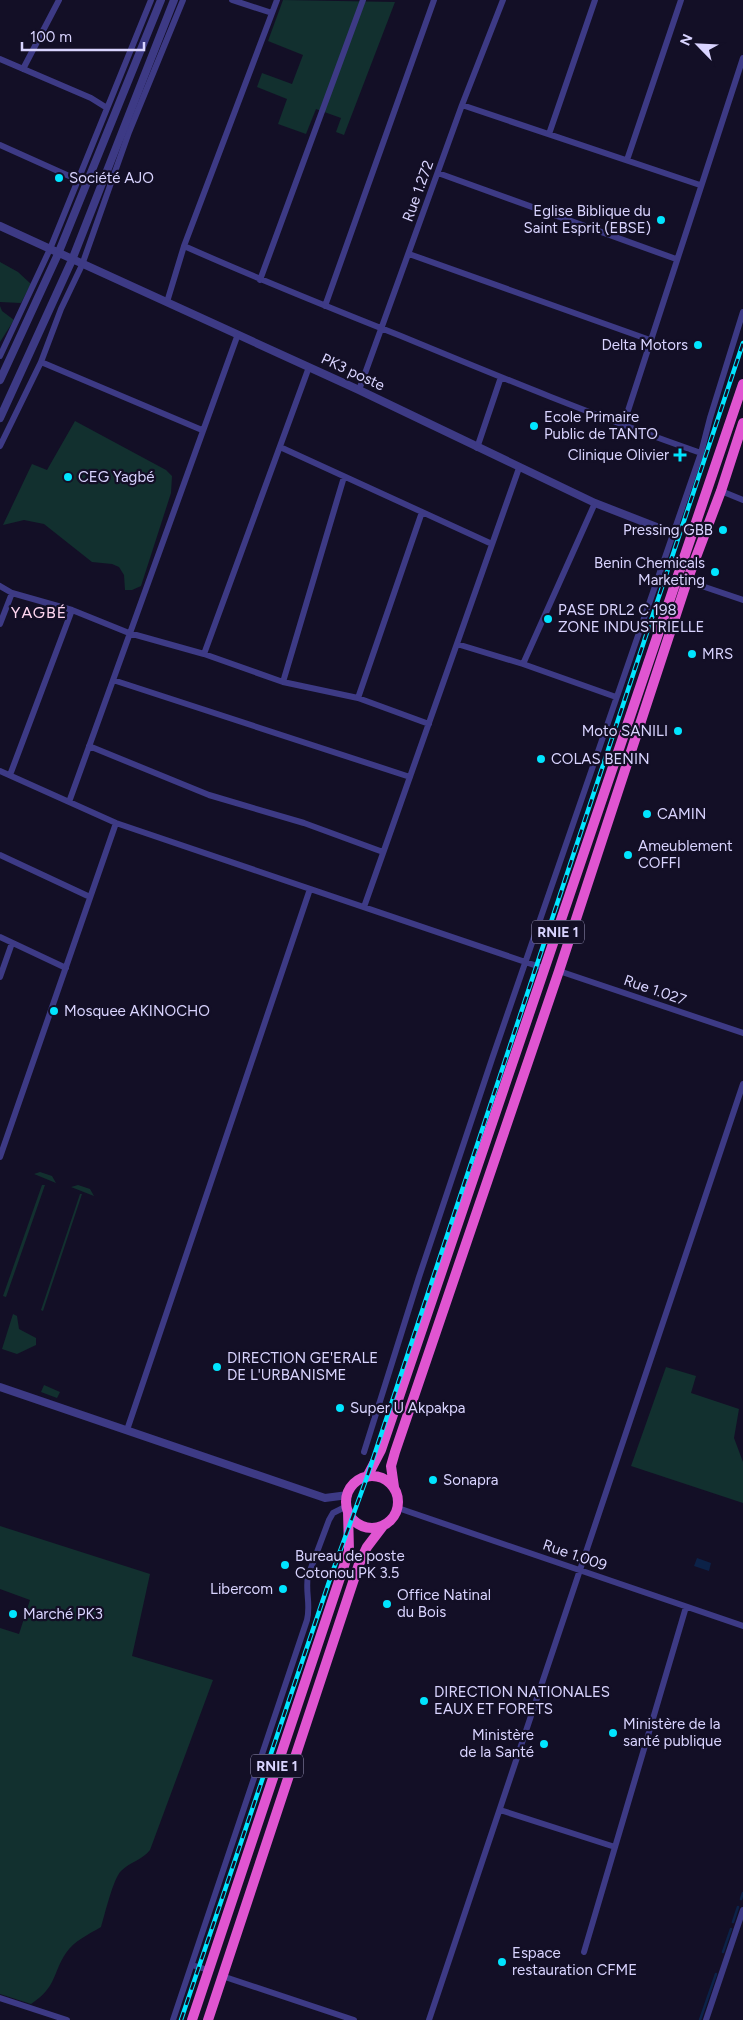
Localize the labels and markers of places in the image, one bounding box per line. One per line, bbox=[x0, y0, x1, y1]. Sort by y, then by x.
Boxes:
place label: Société AJO bbox=[69, 169, 154, 187]
marker: Société AJO bbox=[53, 172, 65, 184]
place label: Eglise Biblique du Saint Esprit (EBSE) bbox=[524, 202, 651, 237]
marker: Eglise Biblique du Saint Esprit (EBSE) bbox=[655, 214, 667, 226]
place label: Delta Motors bbox=[601, 336, 688, 354]
marker: Delta Motors bbox=[692, 339, 704, 351]
place label: Ecole Primaire Public de TANTO bbox=[544, 408, 658, 443]
marker: Ecole Primaire Public de TANTO bbox=[528, 420, 540, 432]
place label: Clinique Olivier bbox=[568, 446, 669, 464]
marker: Clinique Olivier bbox=[673, 448, 687, 462]
place label: CEG Yagbé bbox=[78, 468, 154, 486]
marker: CEG Yagbé bbox=[62, 471, 74, 483]
place label: Pressing GBB bbox=[623, 521, 713, 539]
marker: Pressing GBB bbox=[717, 524, 729, 536]
place label: Benin Chemicals Marketing bbox=[594, 554, 705, 589]
marker: Benin Chemicals Marketing bbox=[709, 566, 721, 578]
place label: PASE DRL2 C 198 ZONE INDUSTRIELLE bbox=[558, 601, 704, 636]
marker: PASE DRL2 C 198 ZONE INDUSTRIELLE bbox=[542, 613, 554, 625]
place label: MRS bbox=[702, 645, 733, 663]
marker: MRS bbox=[686, 648, 698, 660]
place label: Moto SANILI bbox=[582, 722, 668, 740]
marker: Moto SANILI bbox=[672, 725, 684, 737]
place label: COLAS BENIN bbox=[551, 750, 650, 768]
marker: COLAS BENIN bbox=[535, 753, 547, 765]
place label: CAMIN bbox=[657, 805, 706, 823]
marker: CAMIN bbox=[641, 808, 653, 820]
place label: Ameublement COFFI bbox=[638, 837, 733, 872]
marker: Ameublement COFFI bbox=[622, 849, 634, 861]
place label: Mosquee AKINOCHO bbox=[64, 1002, 210, 1020]
marker: Mosquee AKINOCHO bbox=[48, 1005, 60, 1017]
place label: DIRECTION GE'ERALE DE L'URBANISME bbox=[227, 1349, 378, 1384]
marker: DIRECTION GE'ERALE DE L'URBANISME bbox=[211, 1361, 223, 1373]
place label: Super U Akpakpa bbox=[350, 1399, 465, 1417]
marker: Super U Akpakpa bbox=[334, 1402, 346, 1414]
place label: Sonapra bbox=[443, 1471, 499, 1489]
marker: Sonapra bbox=[427, 1474, 439, 1486]
place label: Bureau de poste Cotonou PK 3.5 bbox=[295, 1547, 405, 1582]
marker: Bureau de poste Cotonou PK 3.5 bbox=[279, 1559, 291, 1571]
place label: Libercom bbox=[210, 1580, 273, 1598]
marker: Libercom bbox=[277, 1583, 289, 1595]
place label: Office Natinal du Bois bbox=[397, 1586, 491, 1621]
marker: Office Natinal du Bois bbox=[381, 1598, 393, 1610]
place label: Marché PK3 bbox=[23, 1605, 103, 1623]
marker: Marché PK3 bbox=[7, 1608, 19, 1620]
place label: DIRECTION NATIONALES EAUX ET FORETS bbox=[434, 1683, 610, 1718]
marker: DIRECTION NATIONALES EAUX ET FORETS bbox=[418, 1695, 430, 1707]
place label: Ministère de la santé publique bbox=[623, 1715, 722, 1750]
place label: Ministère de la Santé bbox=[460, 1726, 534, 1761]
marker: Ministère de la santé publique bbox=[607, 1727, 619, 1739]
marker: Ministère de la Santé bbox=[538, 1738, 550, 1750]
place label: Espace restauration CFME bbox=[512, 1944, 637, 1979]
marker: Espace restauration CFME bbox=[496, 1956, 508, 1968]

